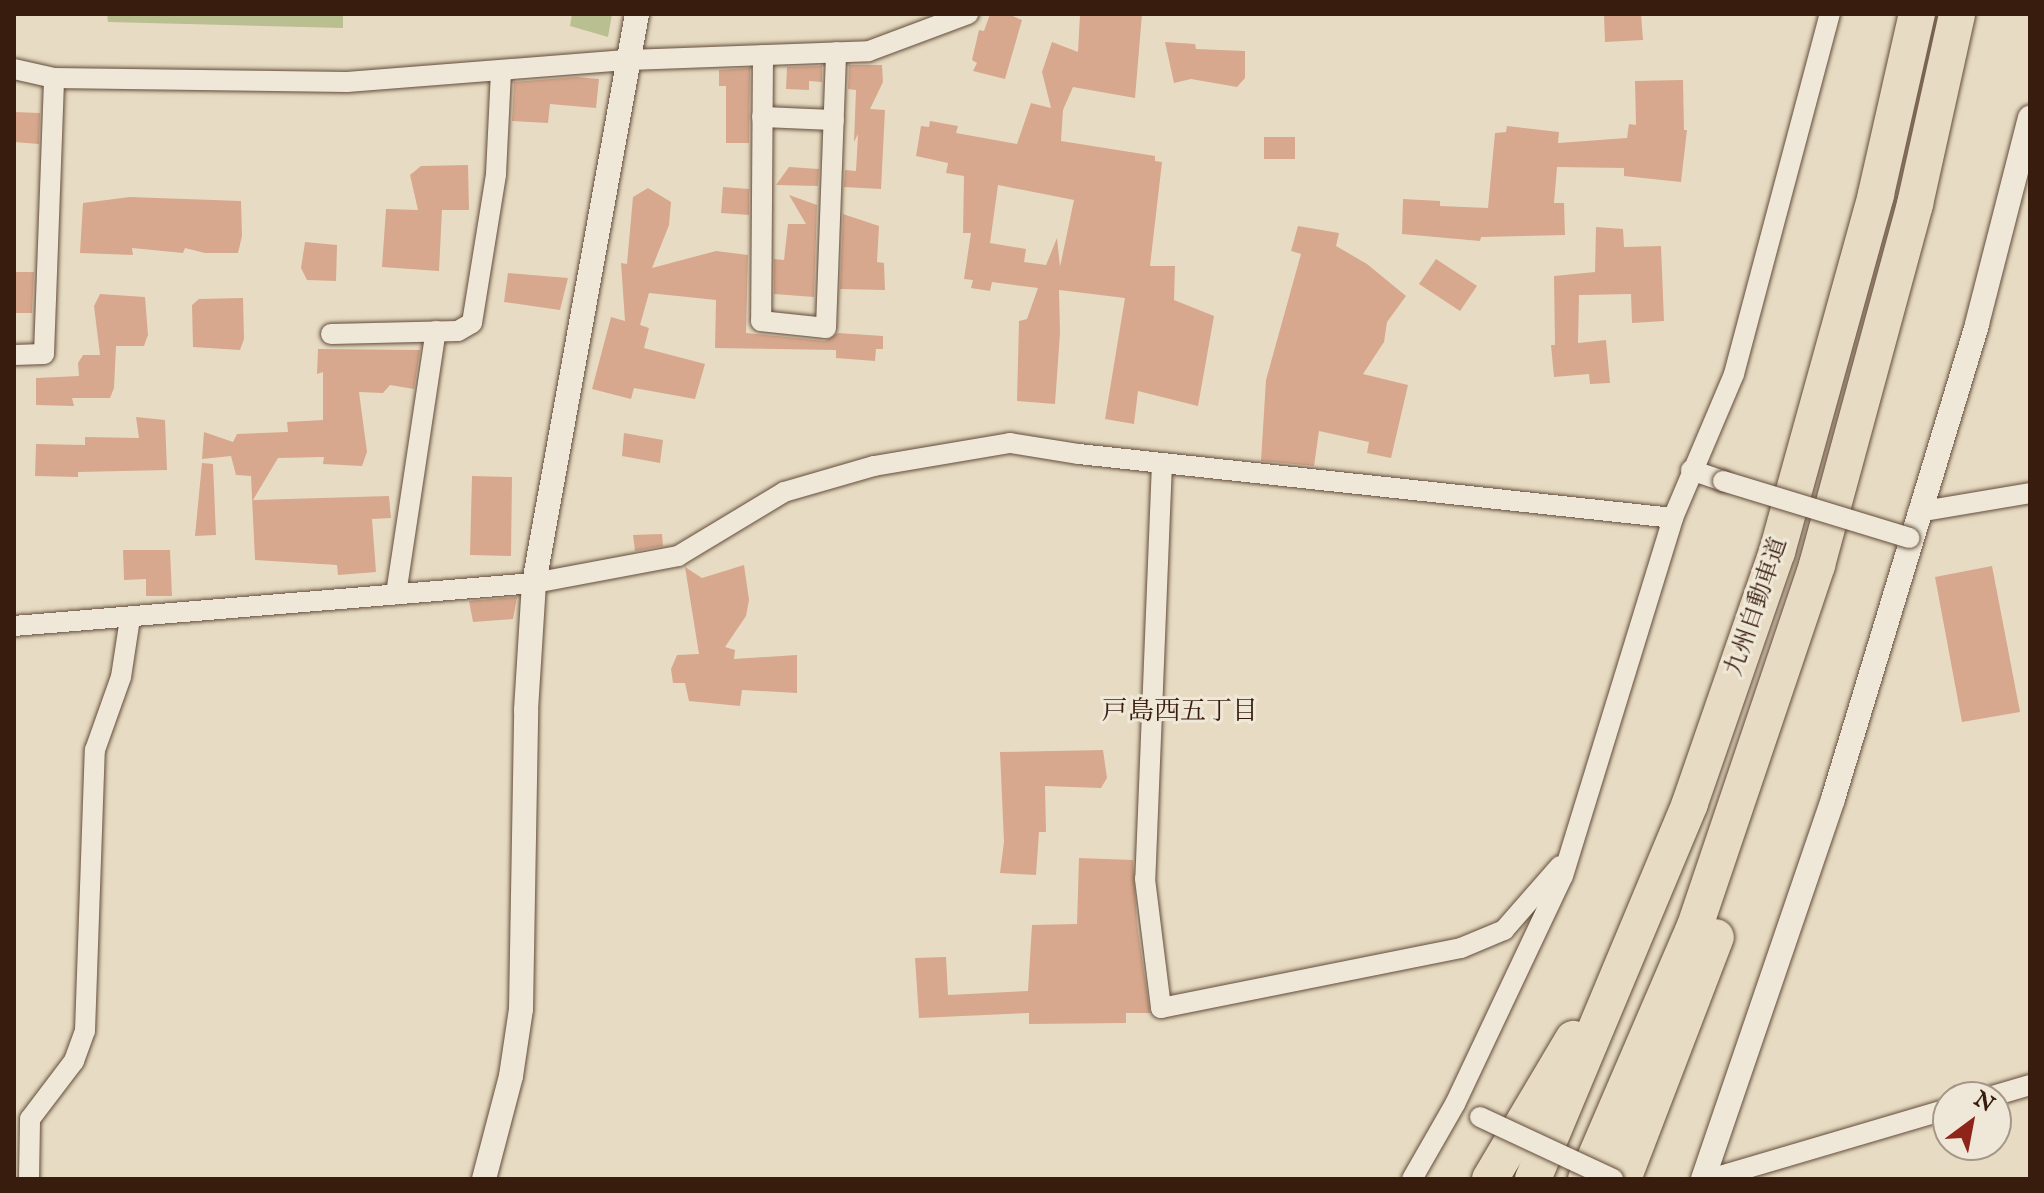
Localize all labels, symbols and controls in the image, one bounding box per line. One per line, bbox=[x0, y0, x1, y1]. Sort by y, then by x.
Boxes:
street label: 九州自動車道 bbox=[1720, 534, 1794, 680]
district label: 戸島西五丁目 bbox=[1102, 696, 1258, 728]
north arrow bbox=[1932, 1081, 2012, 1161]
text: N bbox=[1968, 1085, 1999, 1119]

